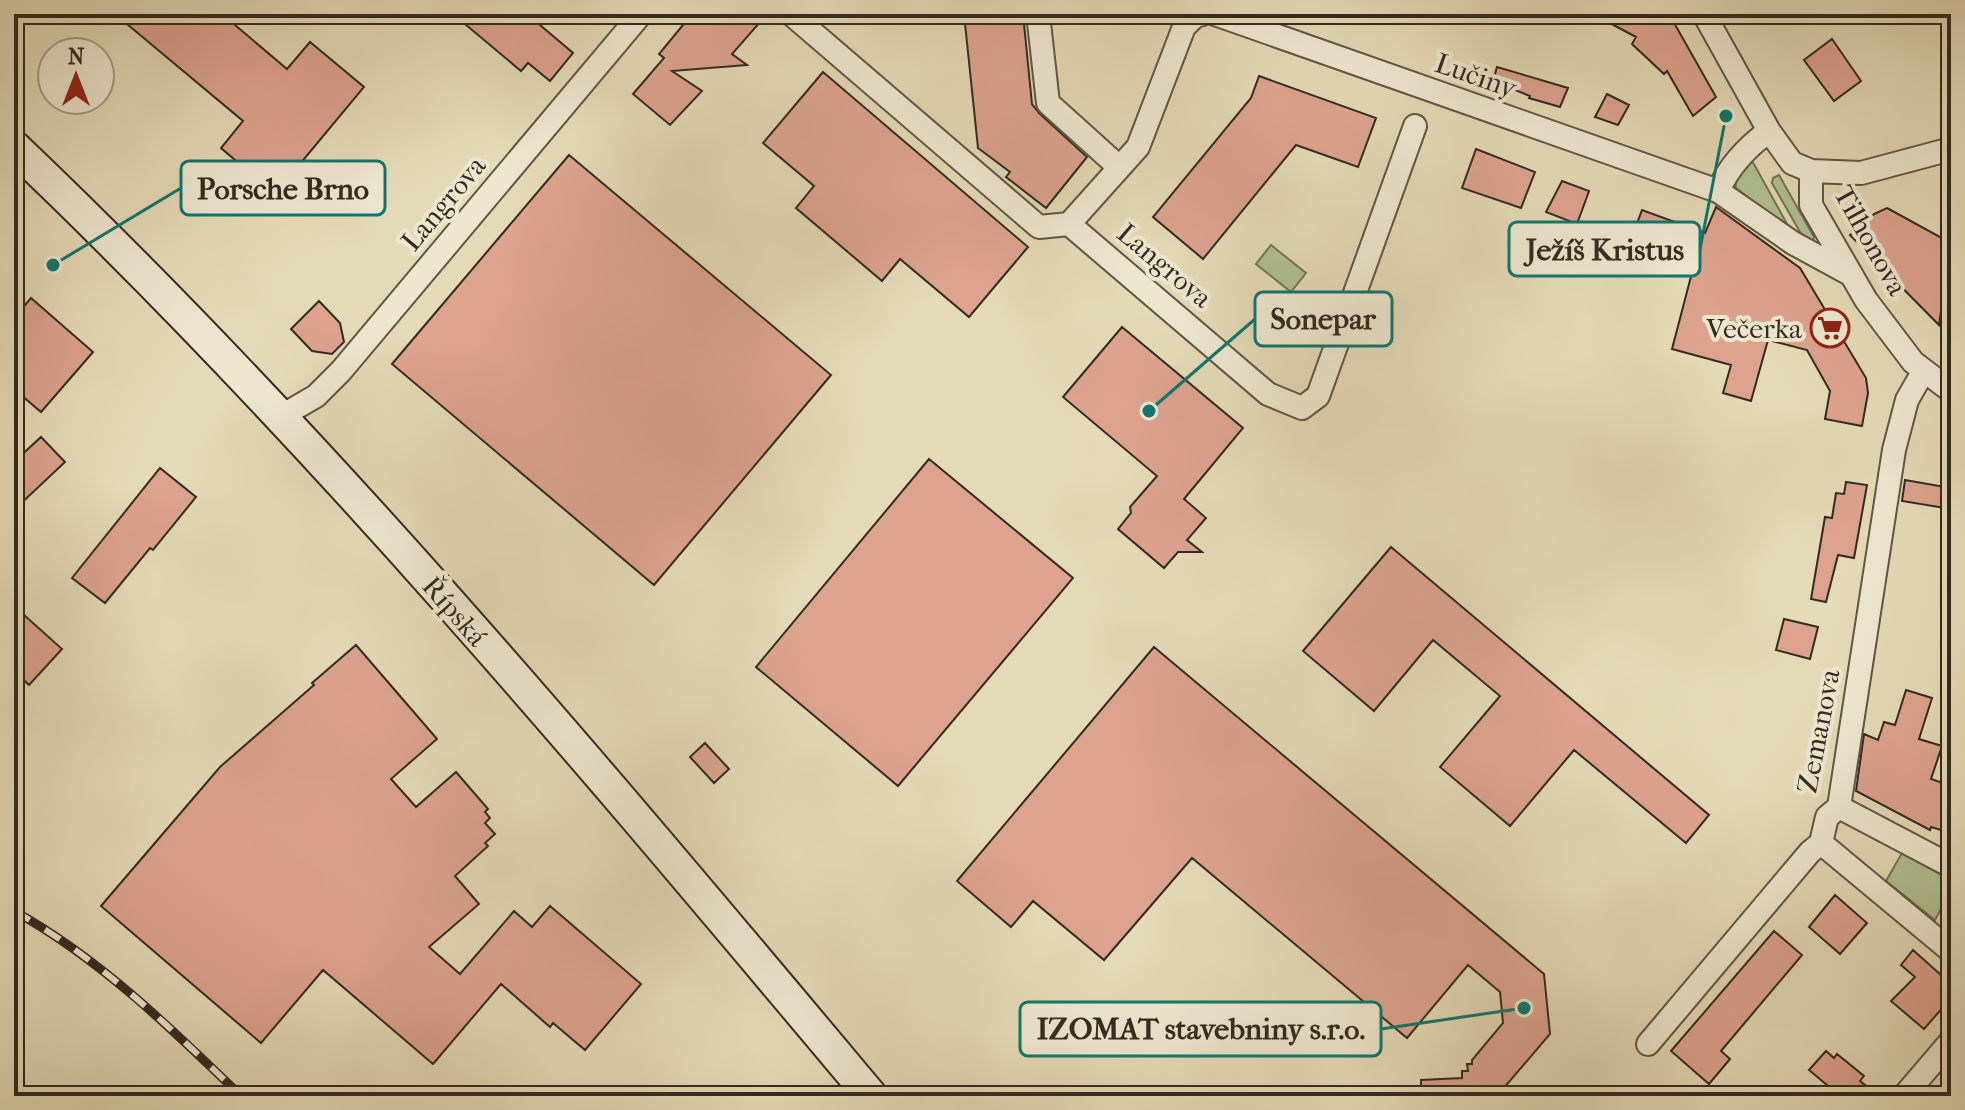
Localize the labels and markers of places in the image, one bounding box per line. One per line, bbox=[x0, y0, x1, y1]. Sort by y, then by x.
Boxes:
callout: Porsche Brno bbox=[181, 161, 385, 215]
callout: Ježíš Kristus bbox=[1509, 222, 1700, 276]
callout: Sonepar bbox=[1255, 292, 1392, 346]
supermarket icon: Večerka bbox=[1809, 307, 1851, 349]
place label: Večerka bbox=[1705, 312, 1803, 345]
callout: IZOMAT stavebniny s.r.o. bbox=[1020, 1002, 1381, 1056]

